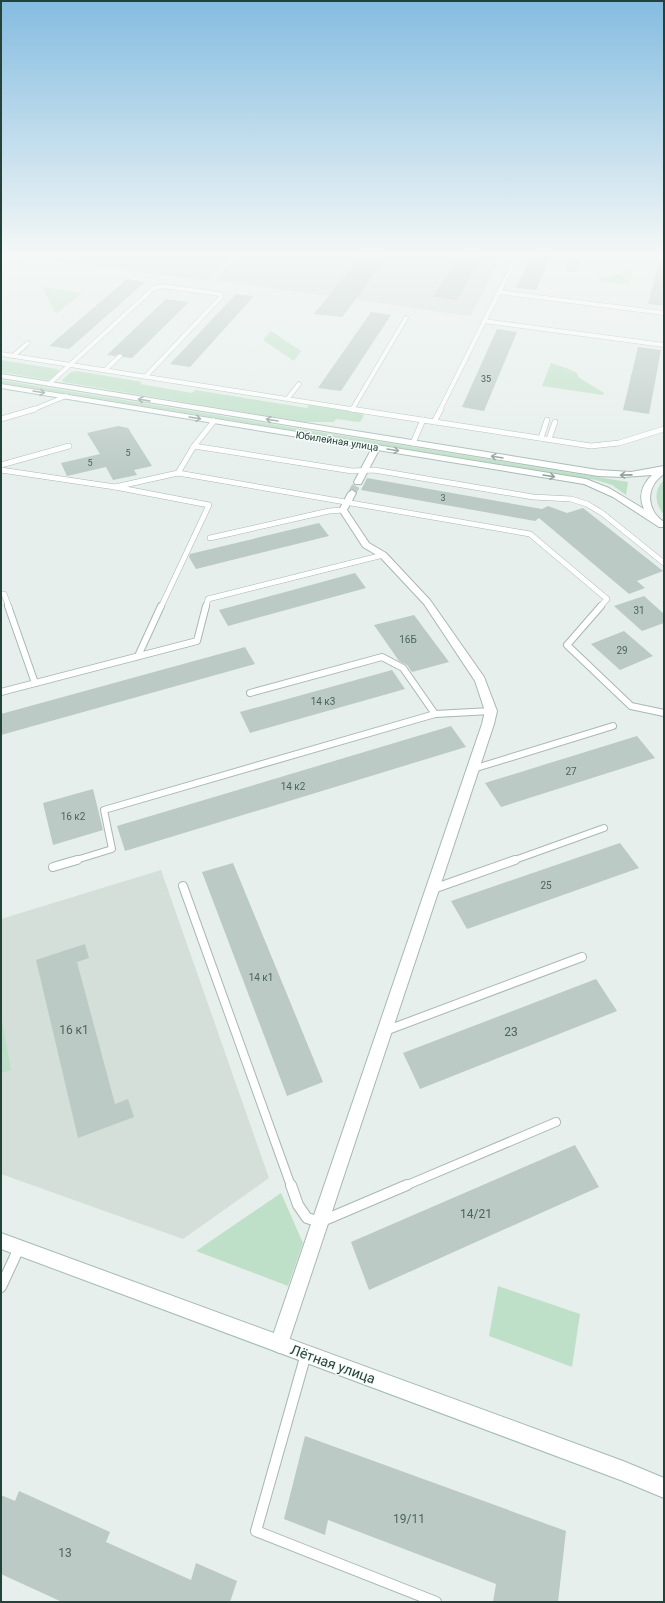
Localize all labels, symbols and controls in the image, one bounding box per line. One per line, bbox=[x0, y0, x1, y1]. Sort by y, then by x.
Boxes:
house number: 35 bbox=[481, 374, 491, 384]
one-way arrow bbox=[33, 388, 46, 396]
one-way arrow bbox=[137, 396, 150, 404]
one-way arrow bbox=[188, 414, 201, 422]
one-way arrow bbox=[266, 416, 279, 424]
street label: Юбилейная улица bbox=[295, 429, 379, 453]
one-way arrow bbox=[386, 446, 399, 454]
house number: 5 bbox=[125, 448, 131, 458]
one-way arrow bbox=[491, 453, 504, 461]
house number: 5 bbox=[87, 458, 93, 468]
one-way arrow bbox=[620, 471, 633, 479]
one-way arrow bbox=[542, 472, 555, 480]
house number: 3 bbox=[440, 493, 446, 503]
house number: 31 bbox=[633, 605, 645, 616]
house number: 16Б bbox=[399, 634, 417, 645]
house number: 29 bbox=[616, 645, 628, 656]
house number: 14 к3 bbox=[311, 696, 335, 707]
house number: 27 bbox=[565, 766, 577, 777]
house number: 14 к2 bbox=[281, 781, 306, 792]
house number: 16 к2 bbox=[61, 811, 86, 822]
house number: 25 bbox=[540, 880, 552, 891]
house number: 14 к1 bbox=[249, 972, 273, 983]
house number: 16 к1 bbox=[59, 1023, 89, 1037]
house number: 23 bbox=[504, 1025, 518, 1039]
house number: 14/21 bbox=[460, 1207, 492, 1221]
street label: Лётная улица bbox=[288, 1341, 378, 1387]
house number: 19/11 bbox=[393, 1512, 425, 1526]
house number: 13 bbox=[58, 1546, 72, 1560]

